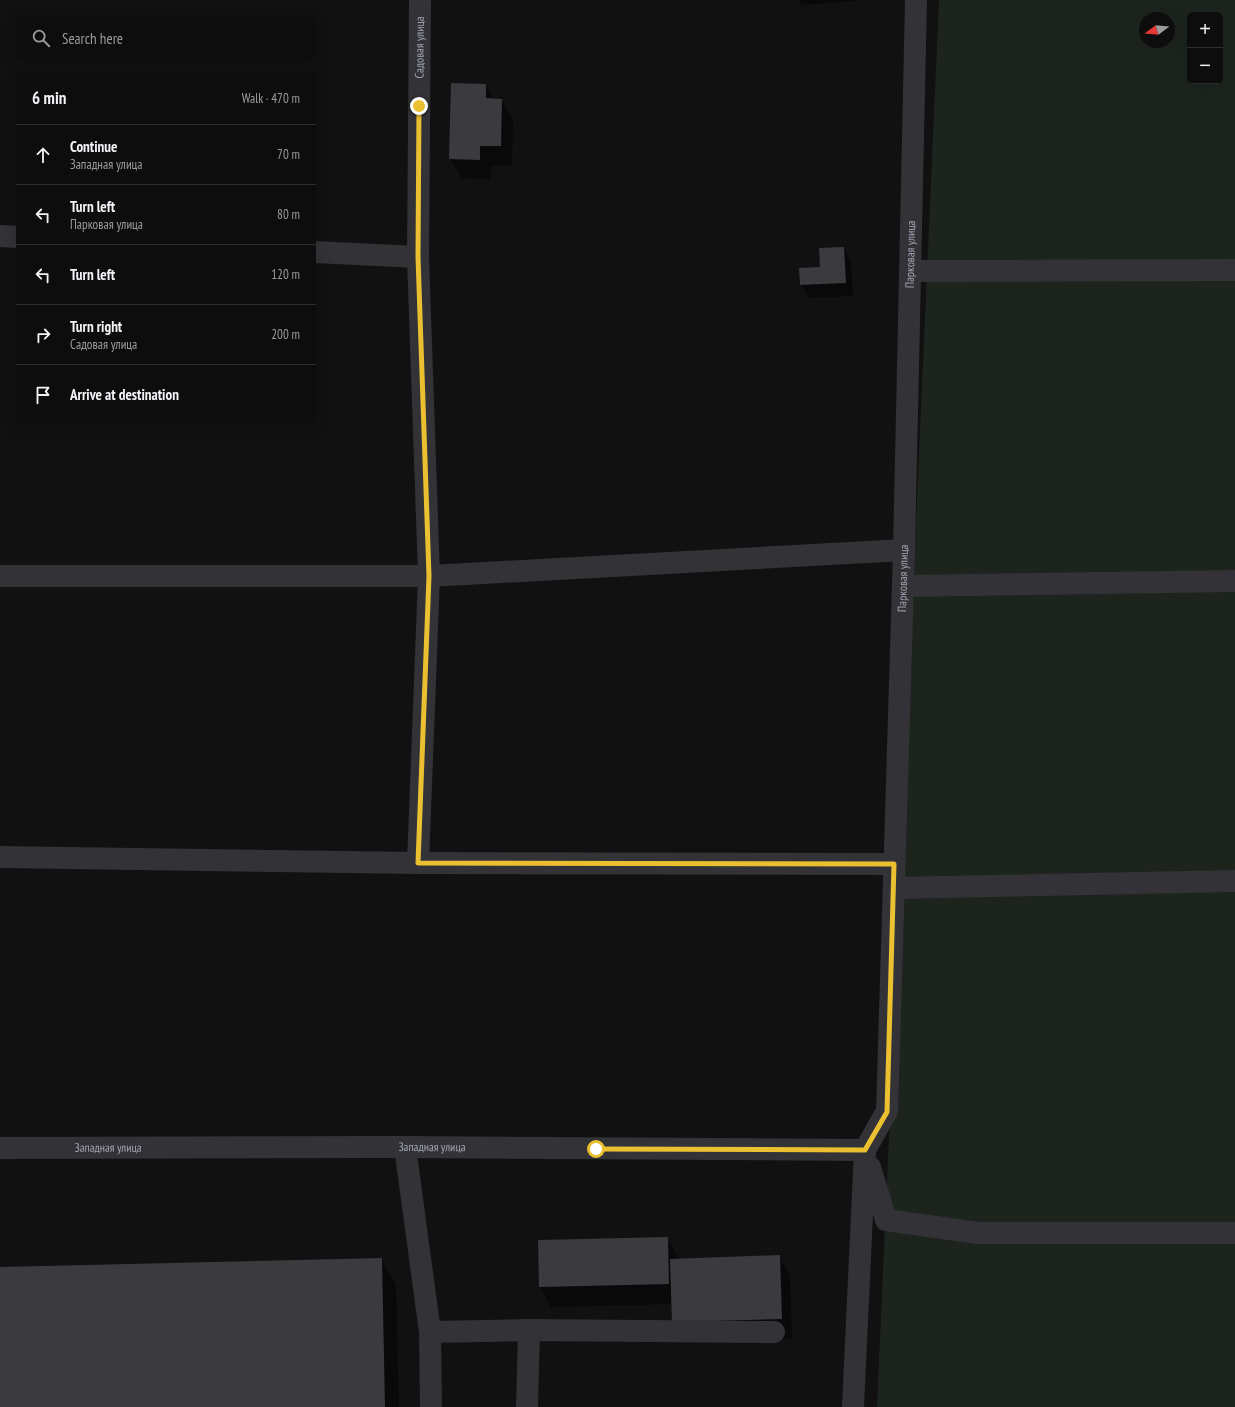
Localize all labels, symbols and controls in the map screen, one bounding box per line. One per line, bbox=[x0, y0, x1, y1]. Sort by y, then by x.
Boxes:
north arrow bbox=[1139, 12, 1175, 48]
map controls bbox=[1187, 12, 1223, 84]
button: + bbox=[1187, 12, 1223, 48]
search box bbox=[16, 16, 316, 60]
street label: Садовая улица bbox=[411, 16, 427, 79]
icon: search bbox=[30, 27, 52, 49]
text: Search here bbox=[62, 29, 123, 48]
button: − bbox=[1187, 48, 1223, 84]
text: 6 min bbox=[32, 87, 66, 109]
text: Walk · 470 m bbox=[242, 90, 300, 107]
route end bbox=[410, 97, 428, 115]
text: Continue bbox=[70, 137, 117, 156]
icon: ahead bbox=[32, 144, 54, 166]
text: 70 m bbox=[277, 146, 300, 163]
text: Западная улица bbox=[70, 156, 143, 173]
text: Turn left bbox=[70, 197, 115, 216]
icon: left bbox=[32, 204, 54, 226]
text: 80 m bbox=[277, 206, 300, 223]
text: Парковая улица bbox=[70, 216, 143, 233]
street label: Парковая улица bbox=[902, 220, 918, 288]
icon: left bbox=[32, 264, 54, 286]
text: Turn left bbox=[70, 265, 115, 284]
text: 120 m bbox=[271, 266, 300, 283]
text: Turn right bbox=[70, 317, 122, 336]
icon: right bbox=[32, 324, 54, 346]
text: 200 m bbox=[271, 326, 300, 343]
text: Садовая улица bbox=[70, 336, 137, 353]
icon: arrive bbox=[32, 384, 54, 406]
text: Arrive at destination bbox=[70, 385, 179, 404]
street label: Парковая улица bbox=[894, 544, 911, 612]
street label: Западная улица bbox=[398, 1139, 466, 1154]
street label: Западная улица bbox=[74, 1140, 142, 1155]
route start bbox=[587, 1140, 605, 1158]

